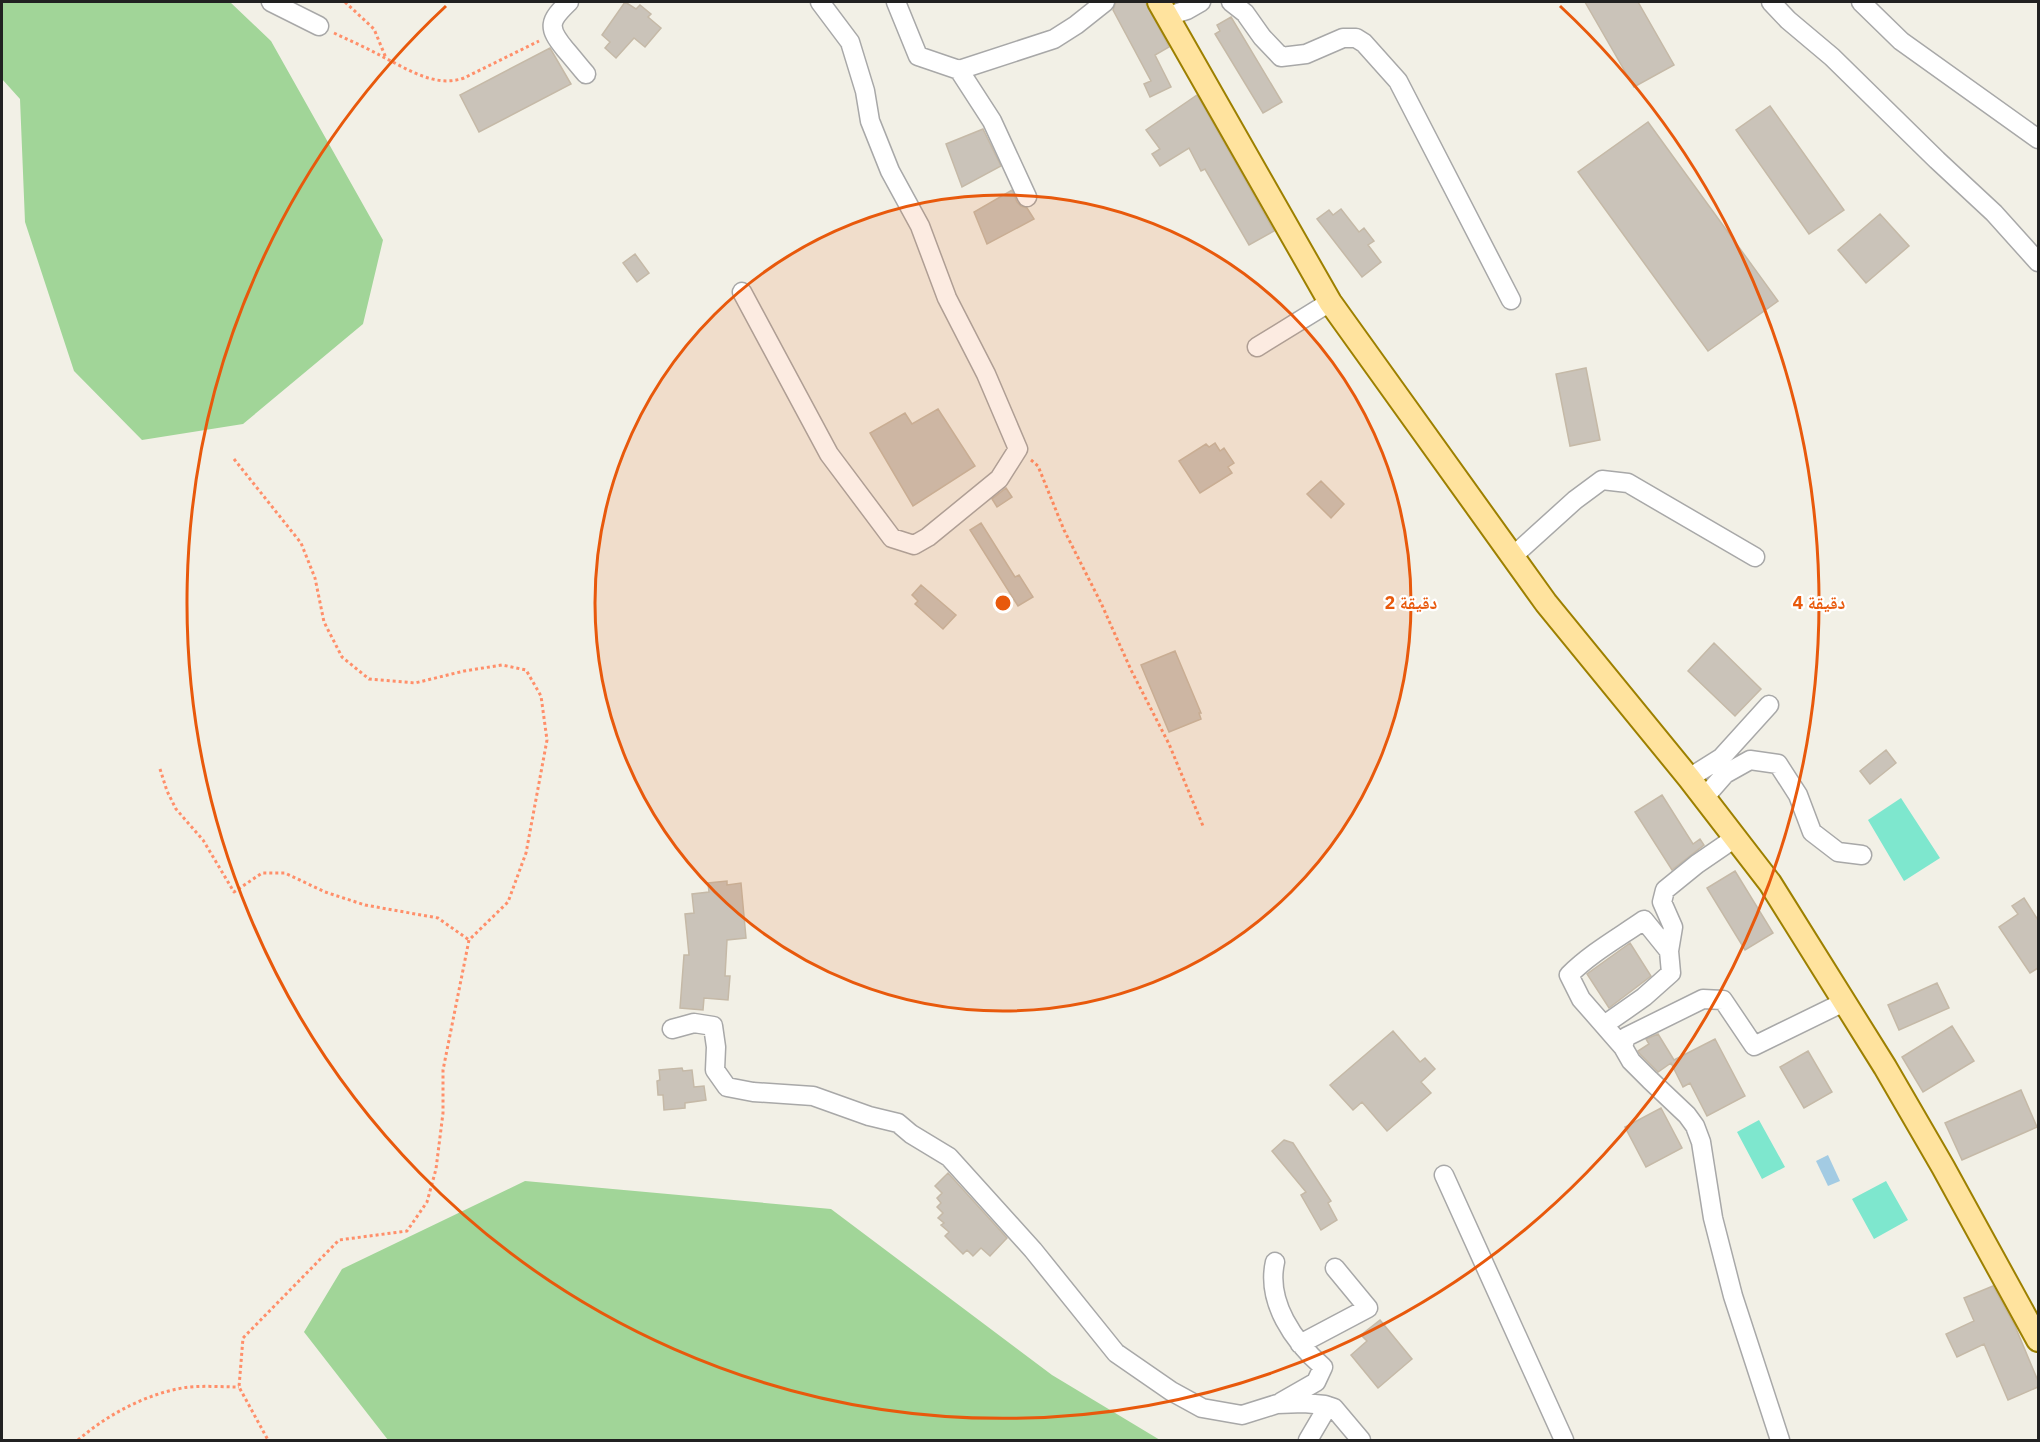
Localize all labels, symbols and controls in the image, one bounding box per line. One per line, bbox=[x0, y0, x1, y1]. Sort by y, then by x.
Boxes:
text: 2 دقيقة bbox=[1385, 591, 1438, 614]
text: 4 دقيقة bbox=[1793, 591, 1846, 614]
centre of rings bbox=[993, 593, 1013, 613]

